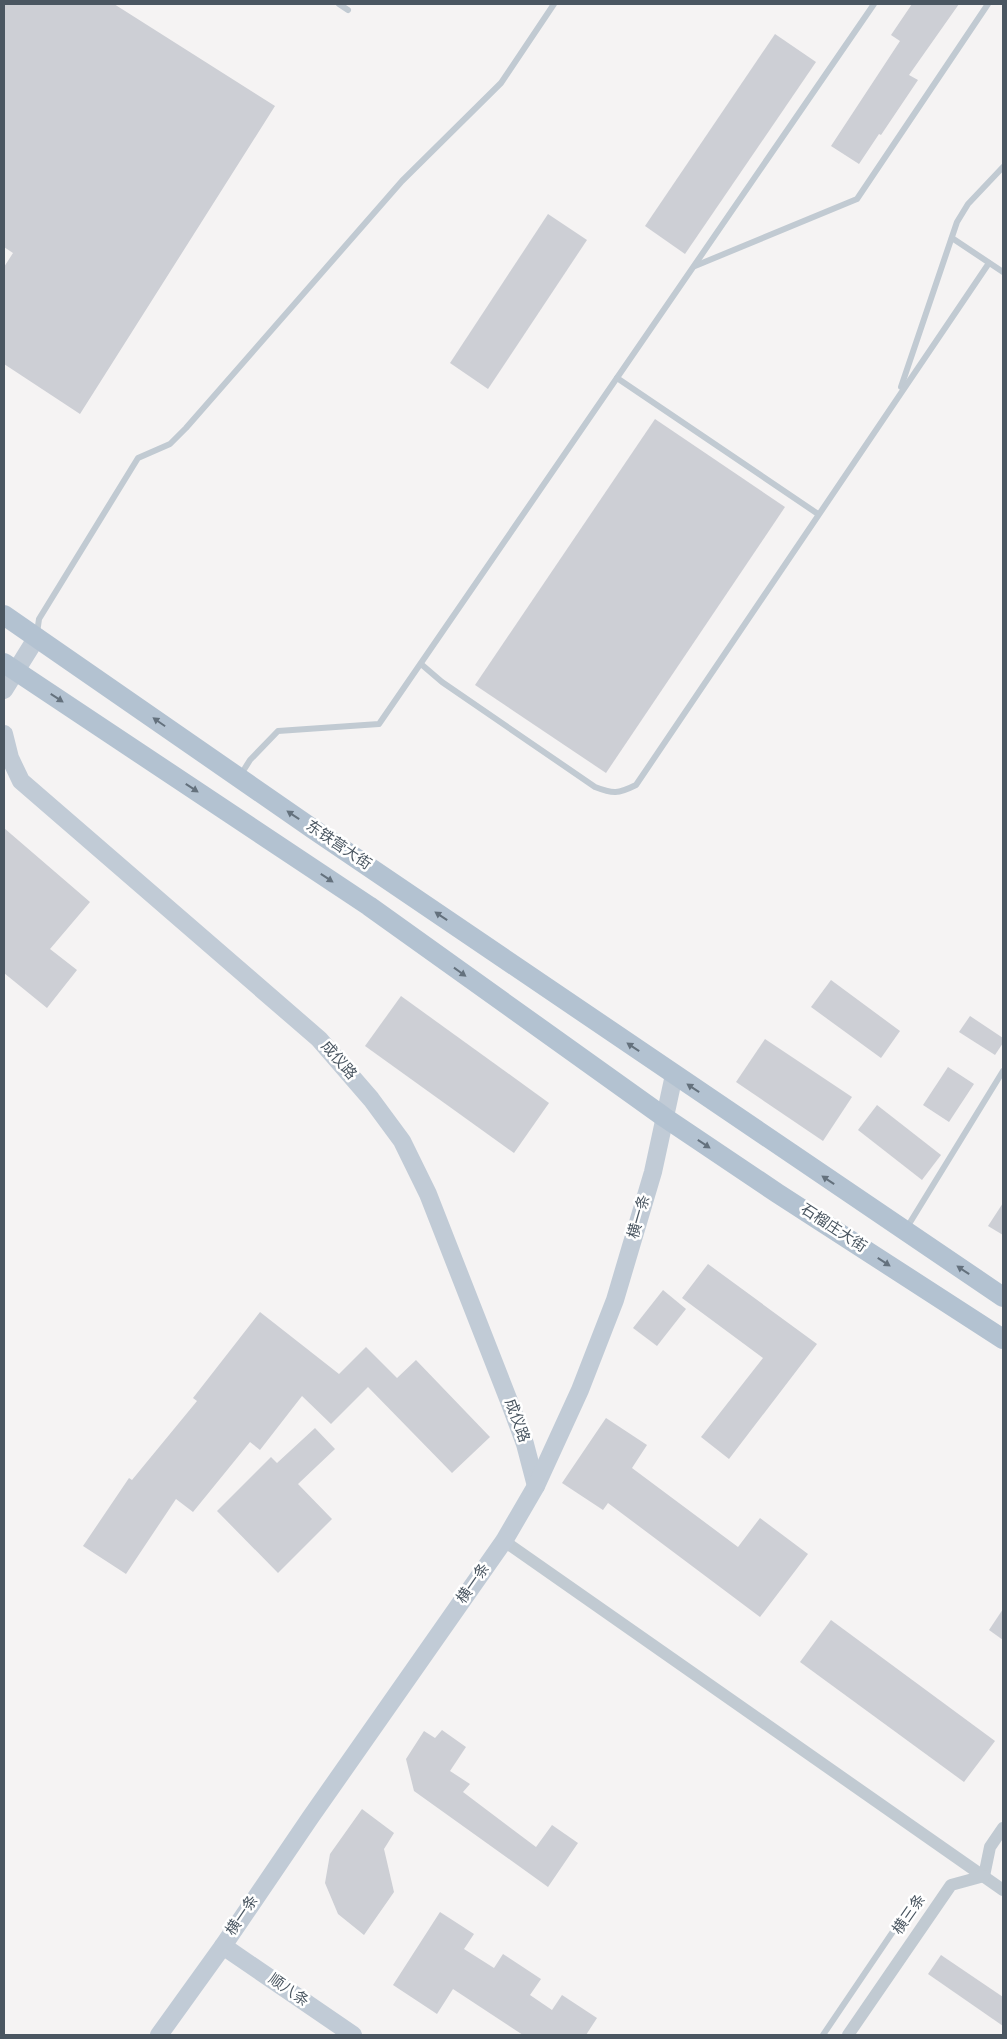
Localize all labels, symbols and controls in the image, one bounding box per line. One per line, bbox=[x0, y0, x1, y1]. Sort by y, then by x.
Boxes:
one-way arrow bbox=[50, 694, 63, 703]
one-way arrow bbox=[152, 717, 166, 727]
one-way arrow bbox=[185, 783, 199, 793]
one-way arrow bbox=[286, 810, 300, 820]
street label: 东铁营大街 bbox=[302, 817, 374, 875]
one-way arrow bbox=[320, 873, 334, 883]
one-way arrow bbox=[435, 911, 448, 921]
one-way arrow bbox=[453, 966, 466, 977]
street label: 成仪路 bbox=[316, 1038, 360, 1084]
one-way arrow bbox=[627, 1042, 640, 1052]
one-way arrow bbox=[687, 1083, 700, 1093]
one-way arrow bbox=[698, 1139, 711, 1149]
one-way arrow bbox=[821, 1175, 835, 1184]
street label: 横一条 bbox=[625, 1193, 655, 1241]
street label: 石榴庄大街 bbox=[796, 1201, 870, 1257]
one-way arrow bbox=[877, 1257, 891, 1267]
one-way arrow bbox=[956, 1265, 969, 1275]
street label: 成仪路 bbox=[499, 1397, 533, 1445]
street label: 横一条 bbox=[453, 1560, 495, 1608]
street label: 横三条 bbox=[889, 1891, 931, 1939]
street label: 横一条 bbox=[223, 1892, 263, 1940]
street label: 顺八条 bbox=[264, 1970, 312, 2012]

